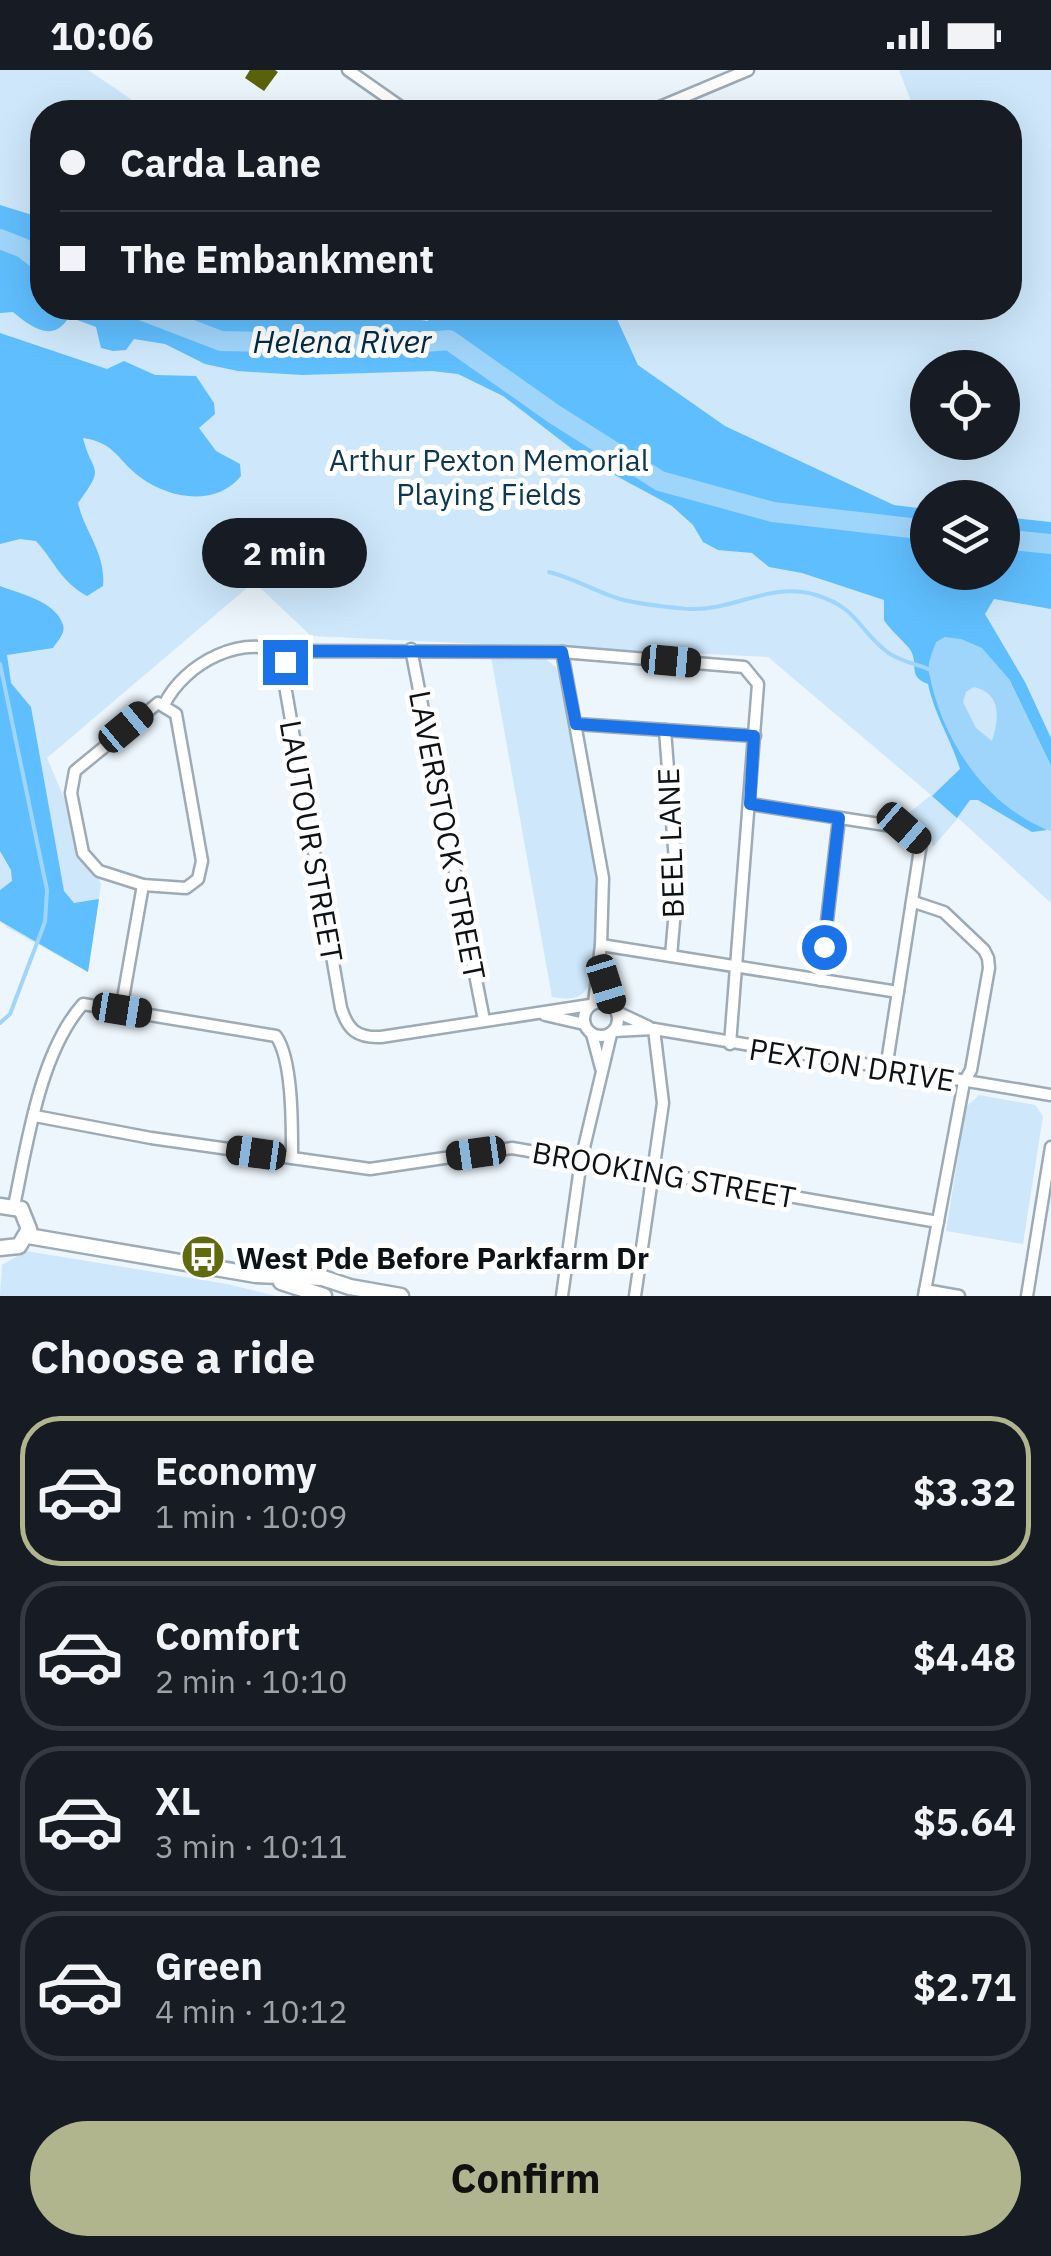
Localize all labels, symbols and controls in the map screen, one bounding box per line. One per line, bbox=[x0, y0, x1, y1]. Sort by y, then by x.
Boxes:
text: 10:06 bbox=[50, 11, 154, 60]
text: Carda Lane bbox=[120, 138, 321, 187]
text: The Embankment bbox=[120, 234, 434, 283]
water label: Helena River bbox=[252, 320, 433, 362]
map controls bbox=[910, 350, 1020, 590]
button: locate bbox=[910, 350, 1020, 460]
park label: Arthur Pexton Memorial Playing Fields bbox=[329, 440, 649, 513]
button: layers bbox=[910, 480, 1020, 590]
callout: 2 min bbox=[202, 517, 368, 587]
text: 2 min bbox=[243, 532, 326, 574]
route end bbox=[263, 640, 308, 685]
car bbox=[640, 643, 702, 679]
street label: LAVERSTOCK STREET bbox=[401, 687, 495, 983]
car bbox=[93, 696, 159, 758]
street label: LAUTOUR STREET bbox=[272, 717, 352, 965]
street label: BEEL LANE bbox=[648, 767, 692, 919]
car bbox=[872, 797, 936, 859]
route start bbox=[802, 925, 847, 970]
car bbox=[583, 951, 629, 1017]
car bbox=[90, 990, 154, 1030]
street label: PEXTON DRIVE bbox=[747, 1029, 957, 1099]
street label: BROOKING STREET bbox=[529, 1132, 799, 1216]
car bbox=[224, 1134, 288, 1172]
car bbox=[444, 1134, 508, 1172]
bus stop icon: West Pde Before Parkfarm Dr bbox=[180, 1234, 226, 1280]
place label: West Pde Before Parkfarm Dr bbox=[236, 1238, 649, 1277]
text: Choose a ride bbox=[30, 1327, 315, 1385]
icon: car bbox=[35, 1446, 125, 1536]
text: Economy bbox=[155, 1446, 317, 1495]
text: $3.32 bbox=[913, 1467, 1016, 1516]
text: 1 min · 10:09 bbox=[155, 1495, 348, 1537]
icon: car bbox=[35, 1611, 125, 1701]
text: Comfort bbox=[155, 1611, 300, 1660]
text: $4.48 bbox=[913, 1632, 1016, 1681]
text: 2 min · 10:10 bbox=[155, 1660, 348, 1702]
icon: car bbox=[35, 1776, 125, 1866]
text: XL bbox=[155, 1776, 201, 1825]
text: $5.64 bbox=[913, 1797, 1016, 1846]
text: 3 min · 10:11 bbox=[155, 1825, 348, 1867]
icon: car bbox=[35, 1941, 125, 2031]
text: Green bbox=[155, 1941, 263, 1990]
text: $2.71 bbox=[913, 1962, 1016, 2011]
text: 4 min · 10:12 bbox=[155, 1990, 348, 2032]
button: Confirm bbox=[30, 2121, 1021, 2236]

